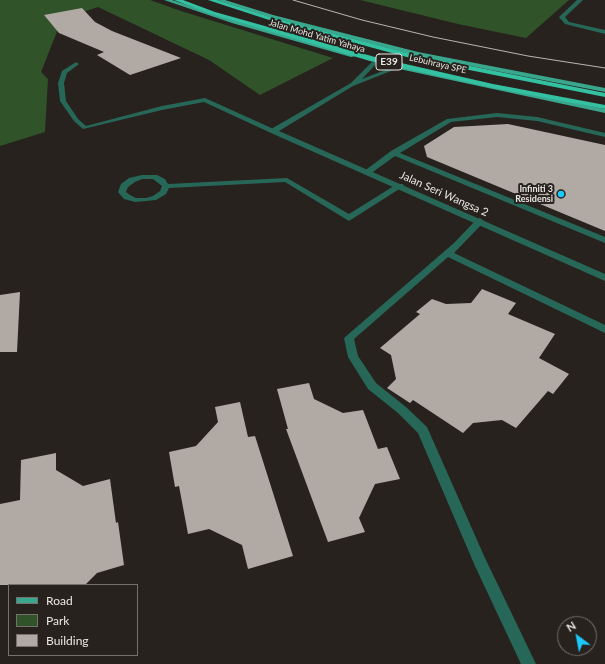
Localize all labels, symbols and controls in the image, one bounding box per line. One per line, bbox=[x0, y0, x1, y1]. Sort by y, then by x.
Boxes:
street label: Jalan Mohd Yatim Yahaya bbox=[268, 17, 366, 55]
street label: Lebuhraya SPE bbox=[408, 52, 468, 76]
road number: E39 bbox=[376, 54, 402, 70]
street label: Jalan Seri Wangsa 2 bbox=[398, 169, 490, 219]
place label: Infiniti 3 Residensi bbox=[515, 184, 553, 205]
marker: Infiniti 3 Residensi bbox=[556, 189, 566, 199]
legend bbox=[8, 584, 138, 656]
text: Road bbox=[46, 593, 73, 608]
text: Park bbox=[46, 613, 69, 628]
north arrow bbox=[557, 616, 597, 656]
text: N bbox=[564, 618, 578, 634]
text: Building bbox=[46, 633, 89, 648]

